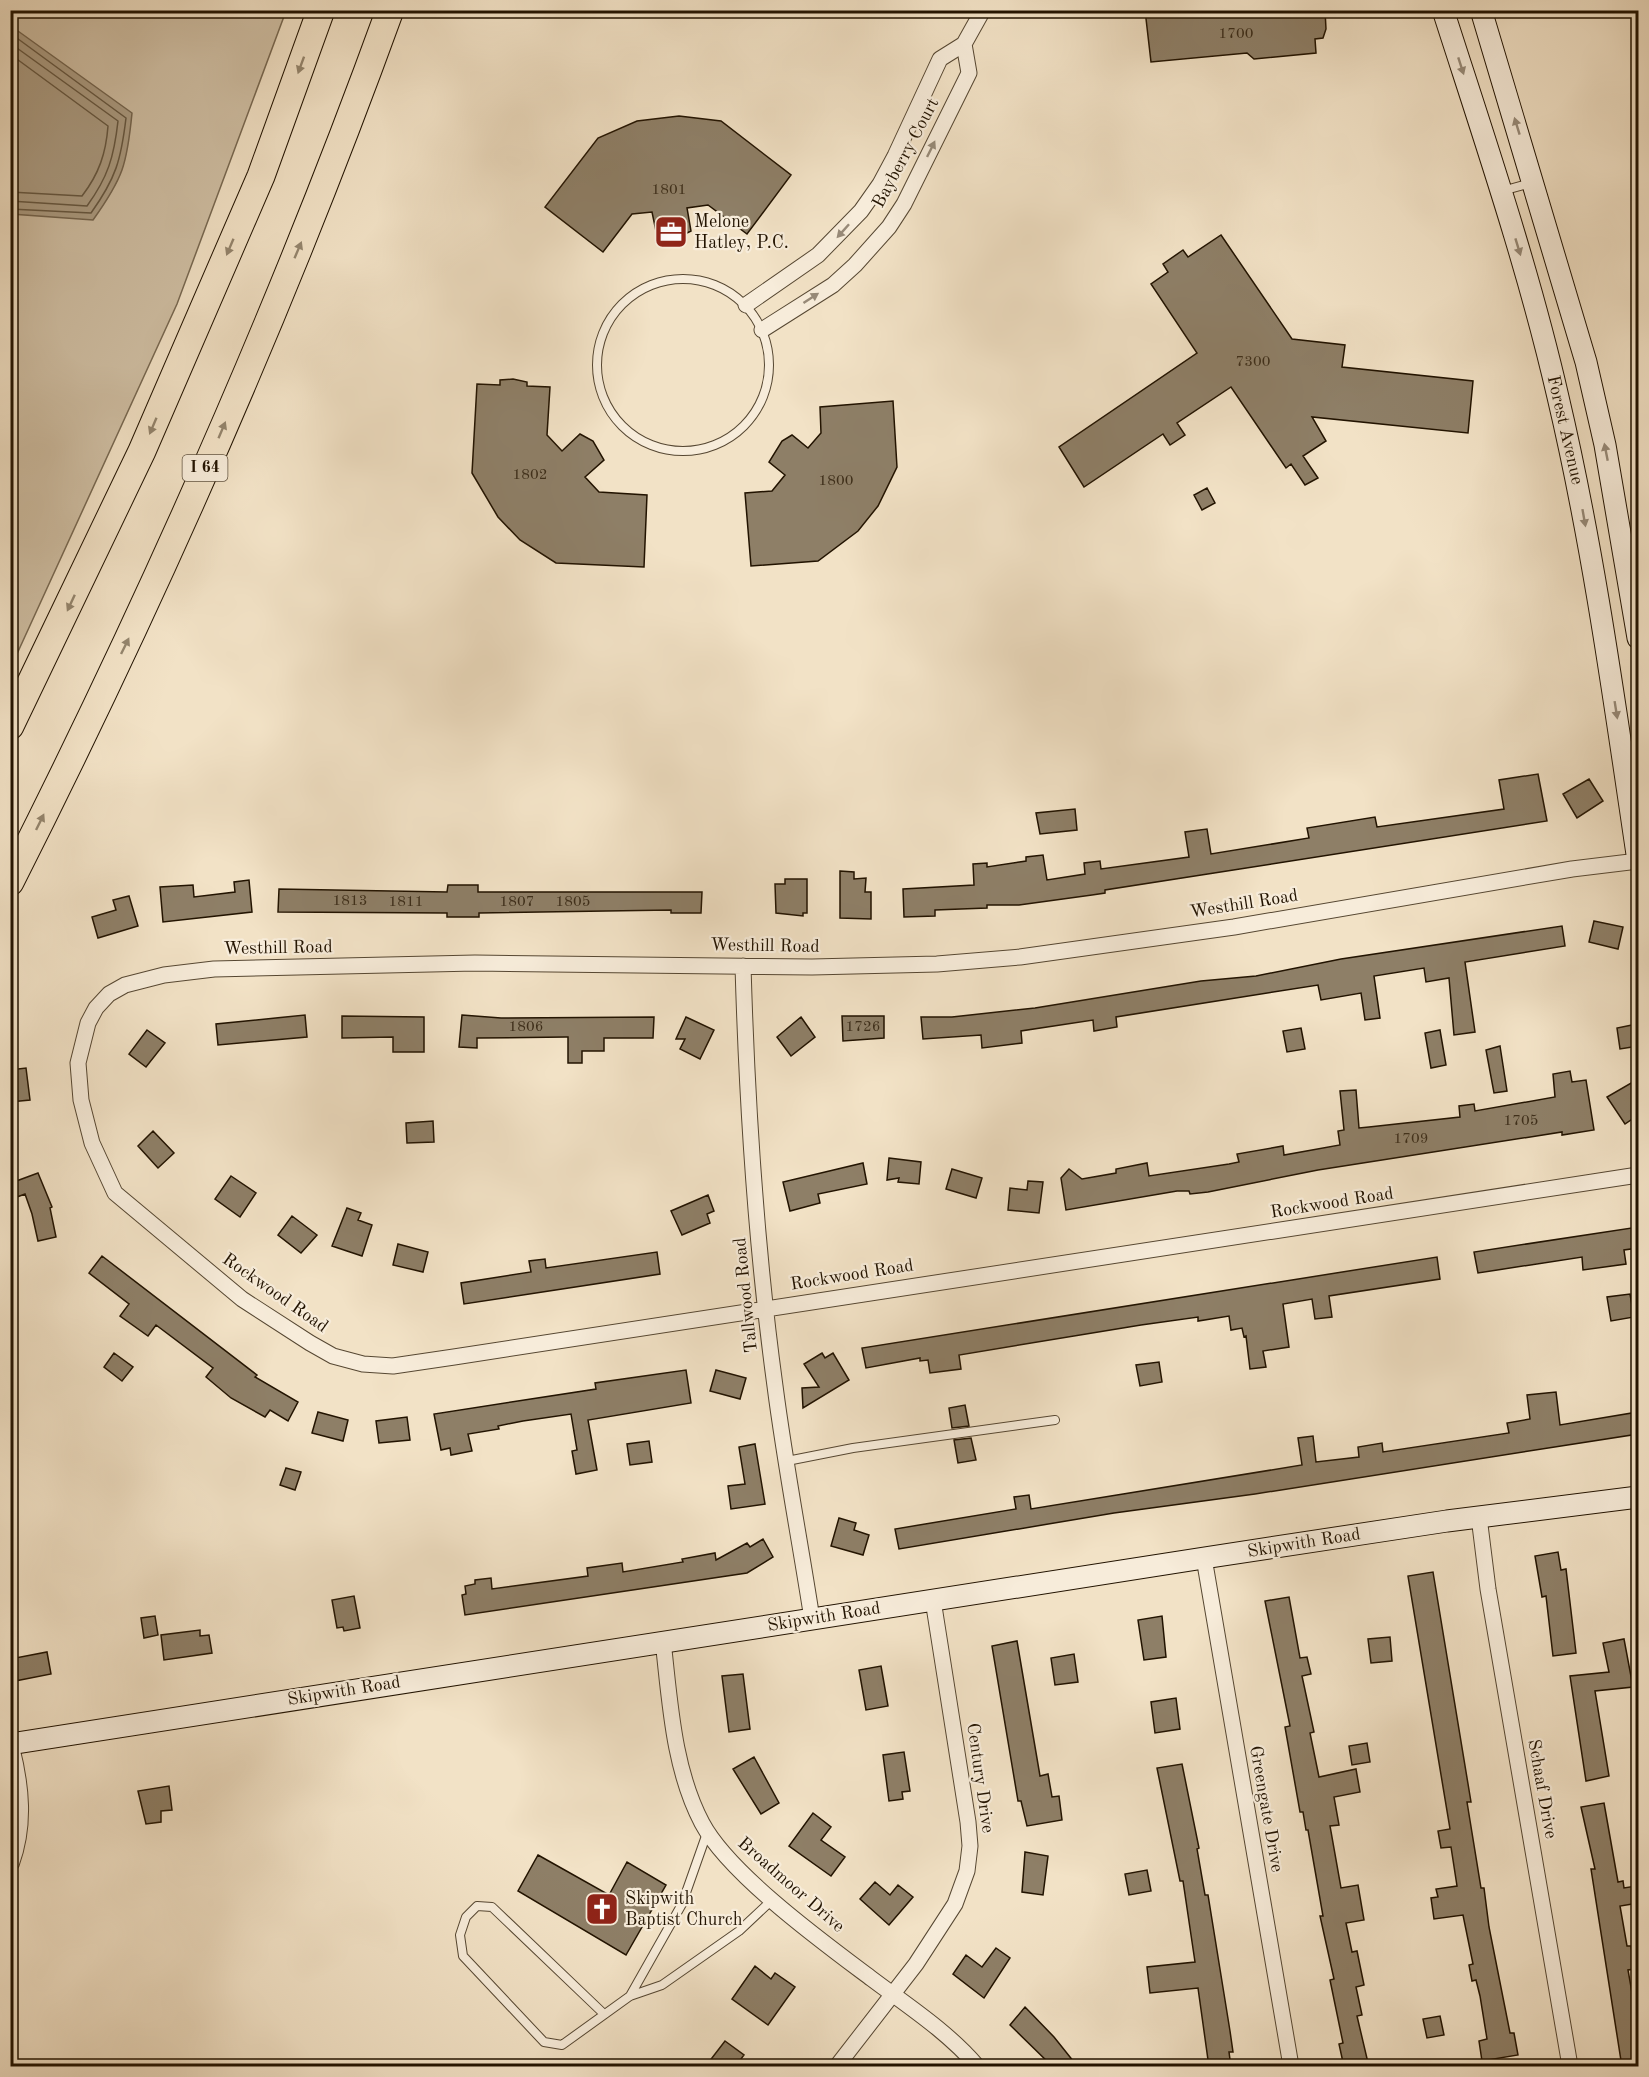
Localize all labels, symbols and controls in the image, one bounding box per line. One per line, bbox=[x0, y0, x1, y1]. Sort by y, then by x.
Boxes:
house number: 1700 bbox=[1219, 27, 1253, 42]
one-way arrow bbox=[296, 57, 306, 75]
one-way arrow bbox=[1457, 57, 1466, 75]
street label: Bayberry Court bbox=[869, 95, 943, 211]
one-way arrow bbox=[1512, 117, 1521, 135]
one-way arrow bbox=[926, 140, 936, 158]
house number: 1801 bbox=[652, 183, 686, 198]
place label: Melone Hatley, P.C. bbox=[694, 213, 789, 252]
office icon: Melone Hatley, P.C. bbox=[653, 214, 689, 250]
one-way arrow bbox=[836, 223, 850, 238]
one-way arrow bbox=[225, 238, 234, 256]
one-way arrow bbox=[1514, 238, 1523, 256]
one-way arrow bbox=[294, 241, 303, 259]
one-way arrow bbox=[803, 293, 819, 304]
house number: 7300 bbox=[1236, 355, 1270, 370]
street label: Forest Avenue bbox=[1544, 374, 1586, 486]
one-way arrow bbox=[148, 417, 157, 435]
one-way arrow bbox=[217, 420, 227, 438]
one-way arrow bbox=[1601, 442, 1610, 461]
road number: I 64 bbox=[182, 455, 228, 481]
house number: 1802 bbox=[513, 468, 547, 483]
house number: 1800 bbox=[819, 474, 853, 489]
one-way arrow bbox=[1580, 509, 1589, 528]
one-way arrow bbox=[66, 594, 75, 611]
one-way arrow bbox=[121, 638, 130, 655]
one-way arrow bbox=[1611, 701, 1620, 720]
one-way arrow bbox=[35, 813, 45, 830]
street label: Westhill Road bbox=[1189, 887, 1299, 921]
house number: 1813 bbox=[333, 894, 367, 909]
house number: 1811 bbox=[389, 895, 423, 910]
house number: 1807 bbox=[500, 895, 534, 910]
house number: 1805 bbox=[556, 895, 590, 910]
street label: Westhill Road bbox=[710, 936, 820, 956]
street label: Westhill Road bbox=[223, 938, 333, 958]
house number: 1806 bbox=[509, 1020, 543, 1035]
house number: 1726 bbox=[846, 1020, 880, 1035]
house number: 1705 bbox=[1504, 1114, 1538, 1129]
house number: 1709 bbox=[1394, 1132, 1428, 1147]
street label: Rockwood Road bbox=[1269, 1184, 1395, 1222]
street label: Tallwood Road bbox=[731, 1236, 761, 1354]
street label: Rockwood Road bbox=[219, 1250, 331, 1336]
street label: Rockwood Road bbox=[789, 1256, 915, 1294]
street label: Skipwith Road bbox=[1246, 1525, 1362, 1561]
street label: Skipwith Road bbox=[766, 1599, 882, 1635]
street label: Skipwith Road bbox=[286, 1673, 402, 1709]
street label: Century Drive bbox=[963, 1722, 997, 1834]
street label: Schaaf Drive bbox=[1524, 1738, 1560, 1840]
street label: Greengate Drive bbox=[1246, 1744, 1286, 1874]
street label: Broadmoor Drive bbox=[734, 1834, 848, 1936]
place label: Skipwith Baptist Church bbox=[625, 1890, 743, 1929]
church icon: Skipwith Baptist Church bbox=[584, 1891, 620, 1927]

